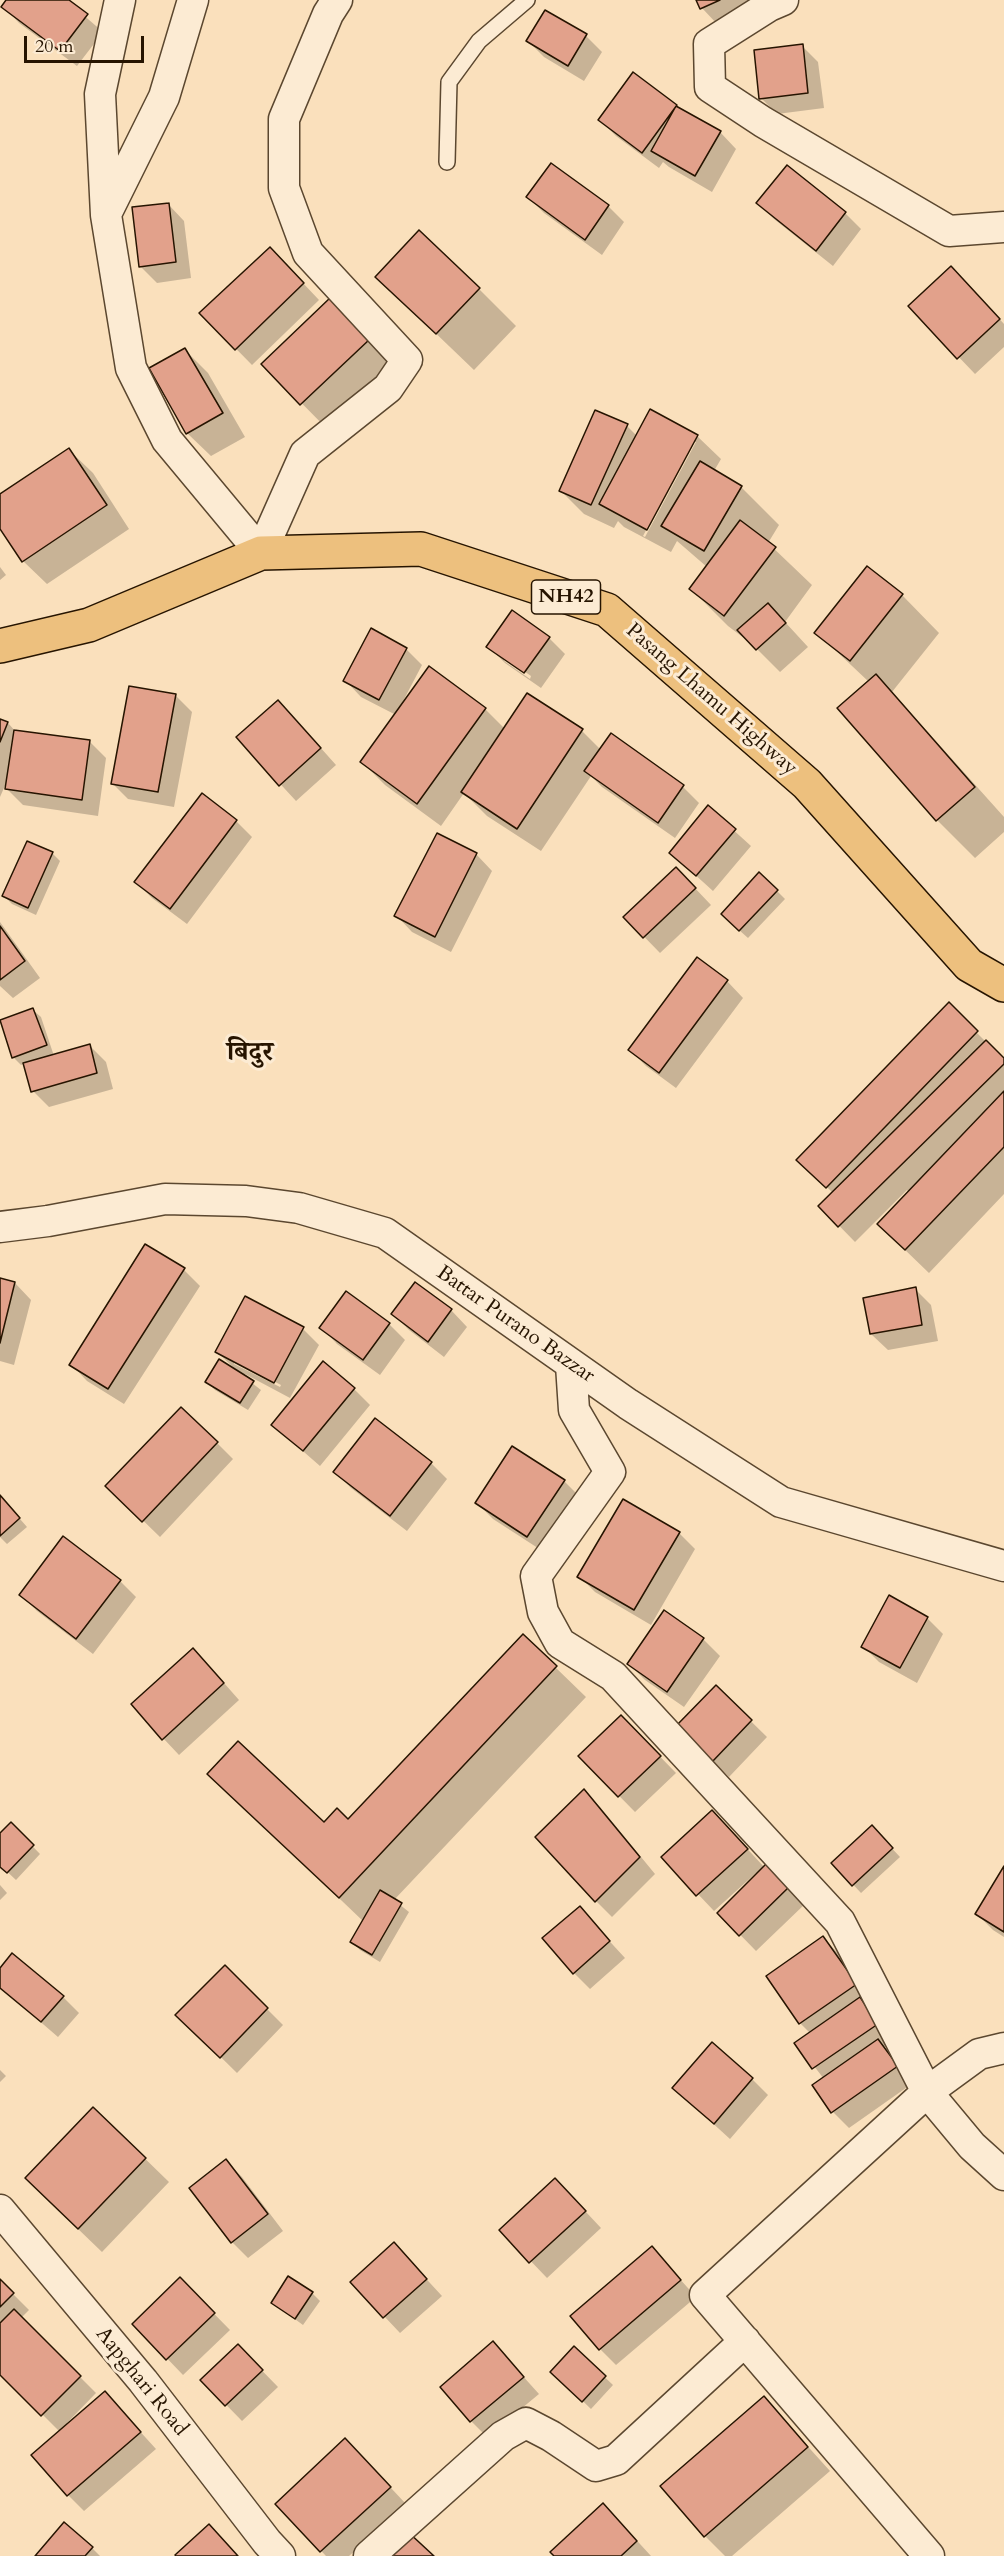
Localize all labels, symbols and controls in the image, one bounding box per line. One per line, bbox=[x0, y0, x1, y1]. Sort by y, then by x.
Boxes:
scale bar bbox=[27, 24, 147, 62]
text: 20 m bbox=[35, 34, 74, 59]
road number: NH42 bbox=[532, 580, 600, 614]
street label: Pasang Lhamu Highway bbox=[620, 619, 802, 781]
district label: बिदुर bbox=[227, 1038, 273, 1070]
street label: Battar Purano Bazzar bbox=[431, 1261, 599, 1389]
street label: Aapghari Road bbox=[89, 2322, 193, 2442]

